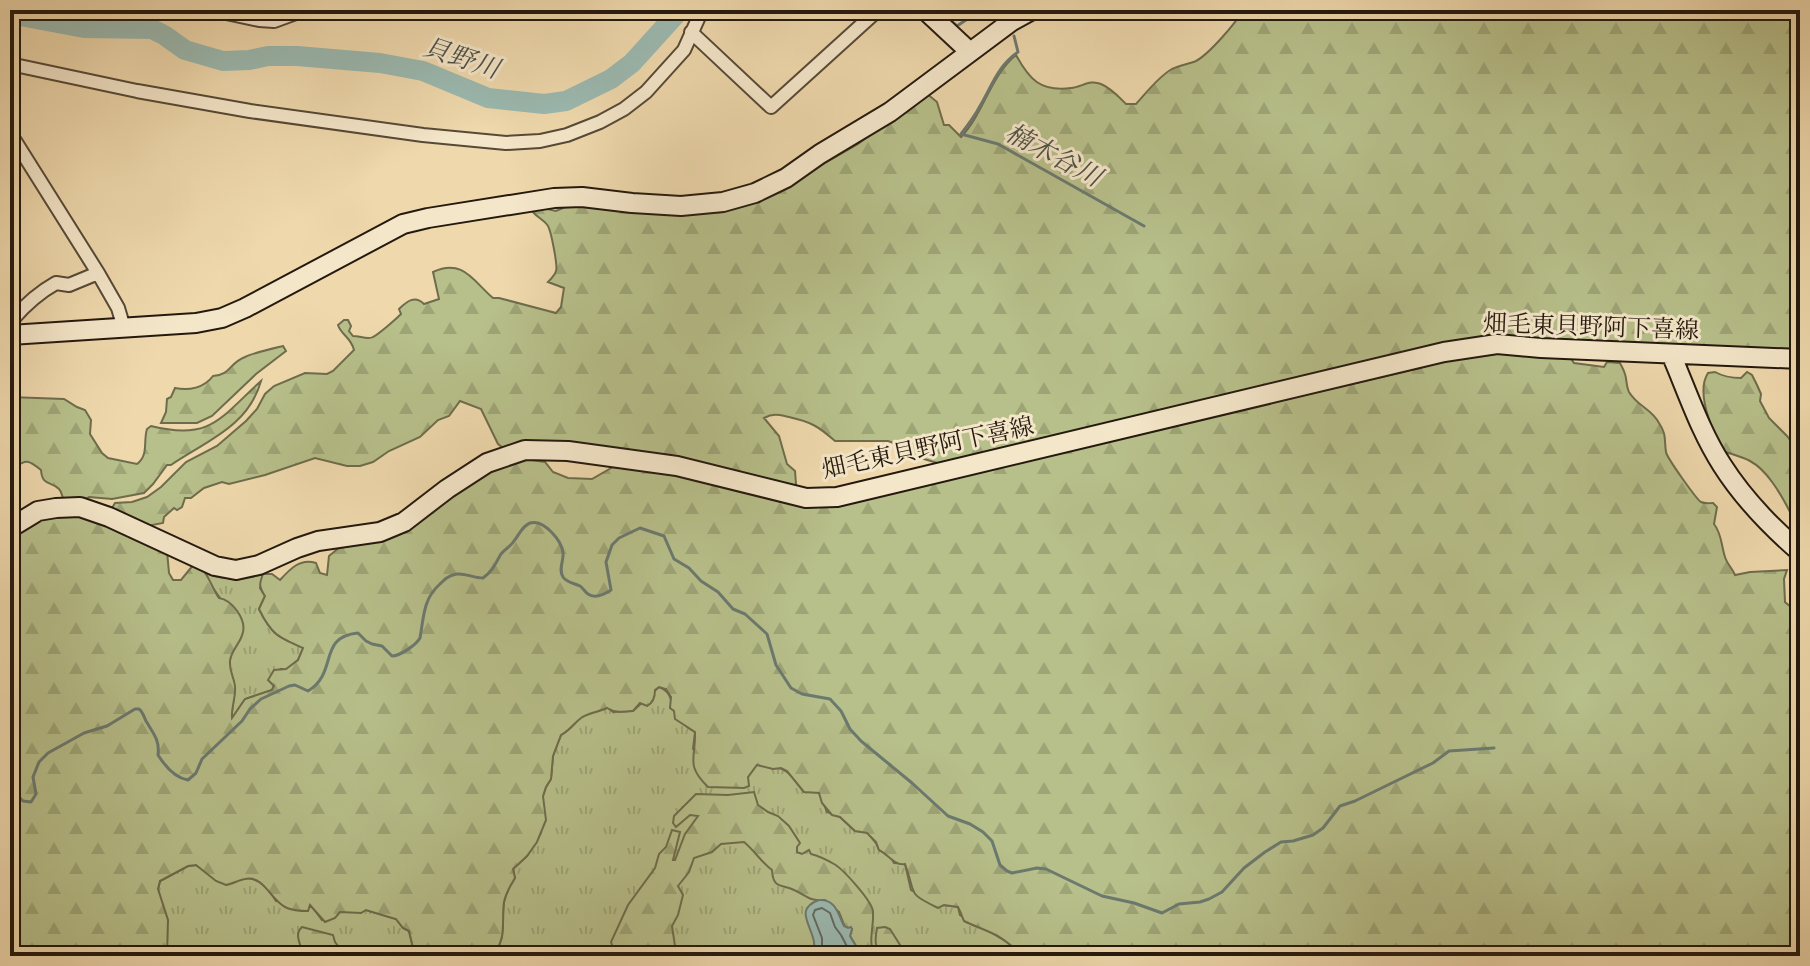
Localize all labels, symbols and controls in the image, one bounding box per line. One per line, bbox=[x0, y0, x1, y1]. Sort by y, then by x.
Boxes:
water label: 貝野川 bbox=[419, 31, 506, 88]
water label: 楠木谷川 bbox=[999, 117, 1109, 196]
street label: 畑毛東貝野阿下喜線 bbox=[1483, 309, 1699, 347]
street label: 畑毛東貝野阿下喜線 bbox=[819, 411, 1037, 487]

